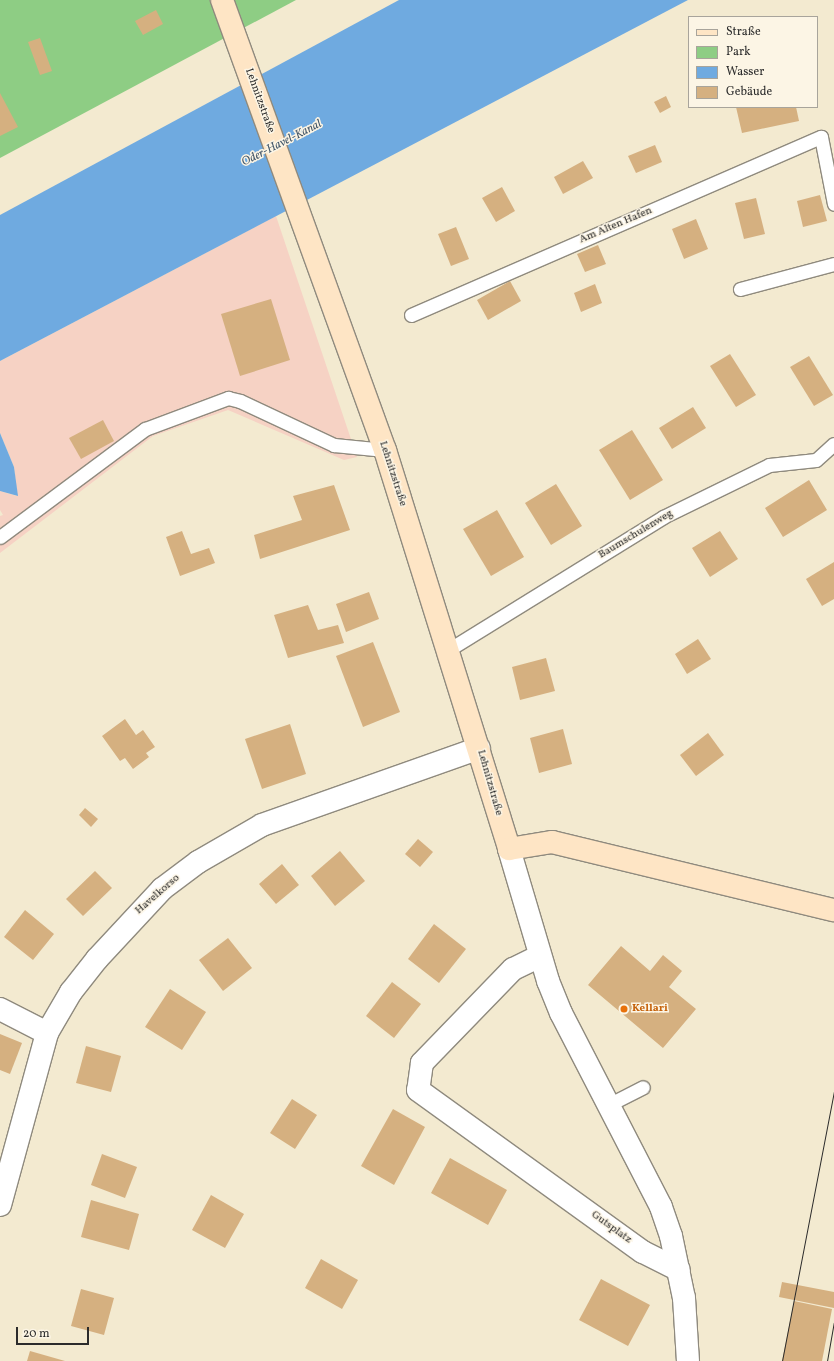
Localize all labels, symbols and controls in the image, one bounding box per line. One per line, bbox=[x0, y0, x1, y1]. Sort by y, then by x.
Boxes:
legend bbox=[688, 16, 818, 108]
text: Straße bbox=[726, 24, 761, 40]
text: Park bbox=[726, 44, 751, 60]
text: Wasser bbox=[726, 64, 764, 80]
street label: Lehnitzstraße bbox=[241, 67, 277, 135]
text: Gebäude bbox=[726, 84, 772, 100]
water label: Oder-Havel-Kanal bbox=[240, 118, 324, 170]
street label: Am Alten Hafen bbox=[578, 205, 654, 247]
street label: Lehnitzstraße bbox=[375, 440, 409, 508]
street label: Baumschulenweg bbox=[596, 508, 676, 562]
street label: Lehnitzstraße bbox=[473, 749, 505, 817]
street label: Havelkorso bbox=[133, 872, 183, 918]
place label: Kellari bbox=[632, 1002, 668, 1016]
marker: Kellari bbox=[619, 1004, 629, 1014]
street label: Gutsplatz bbox=[588, 1209, 634, 1247]
scale bar bbox=[18, 1319, 91, 1345]
text: 20 m bbox=[23, 1326, 50, 1342]

